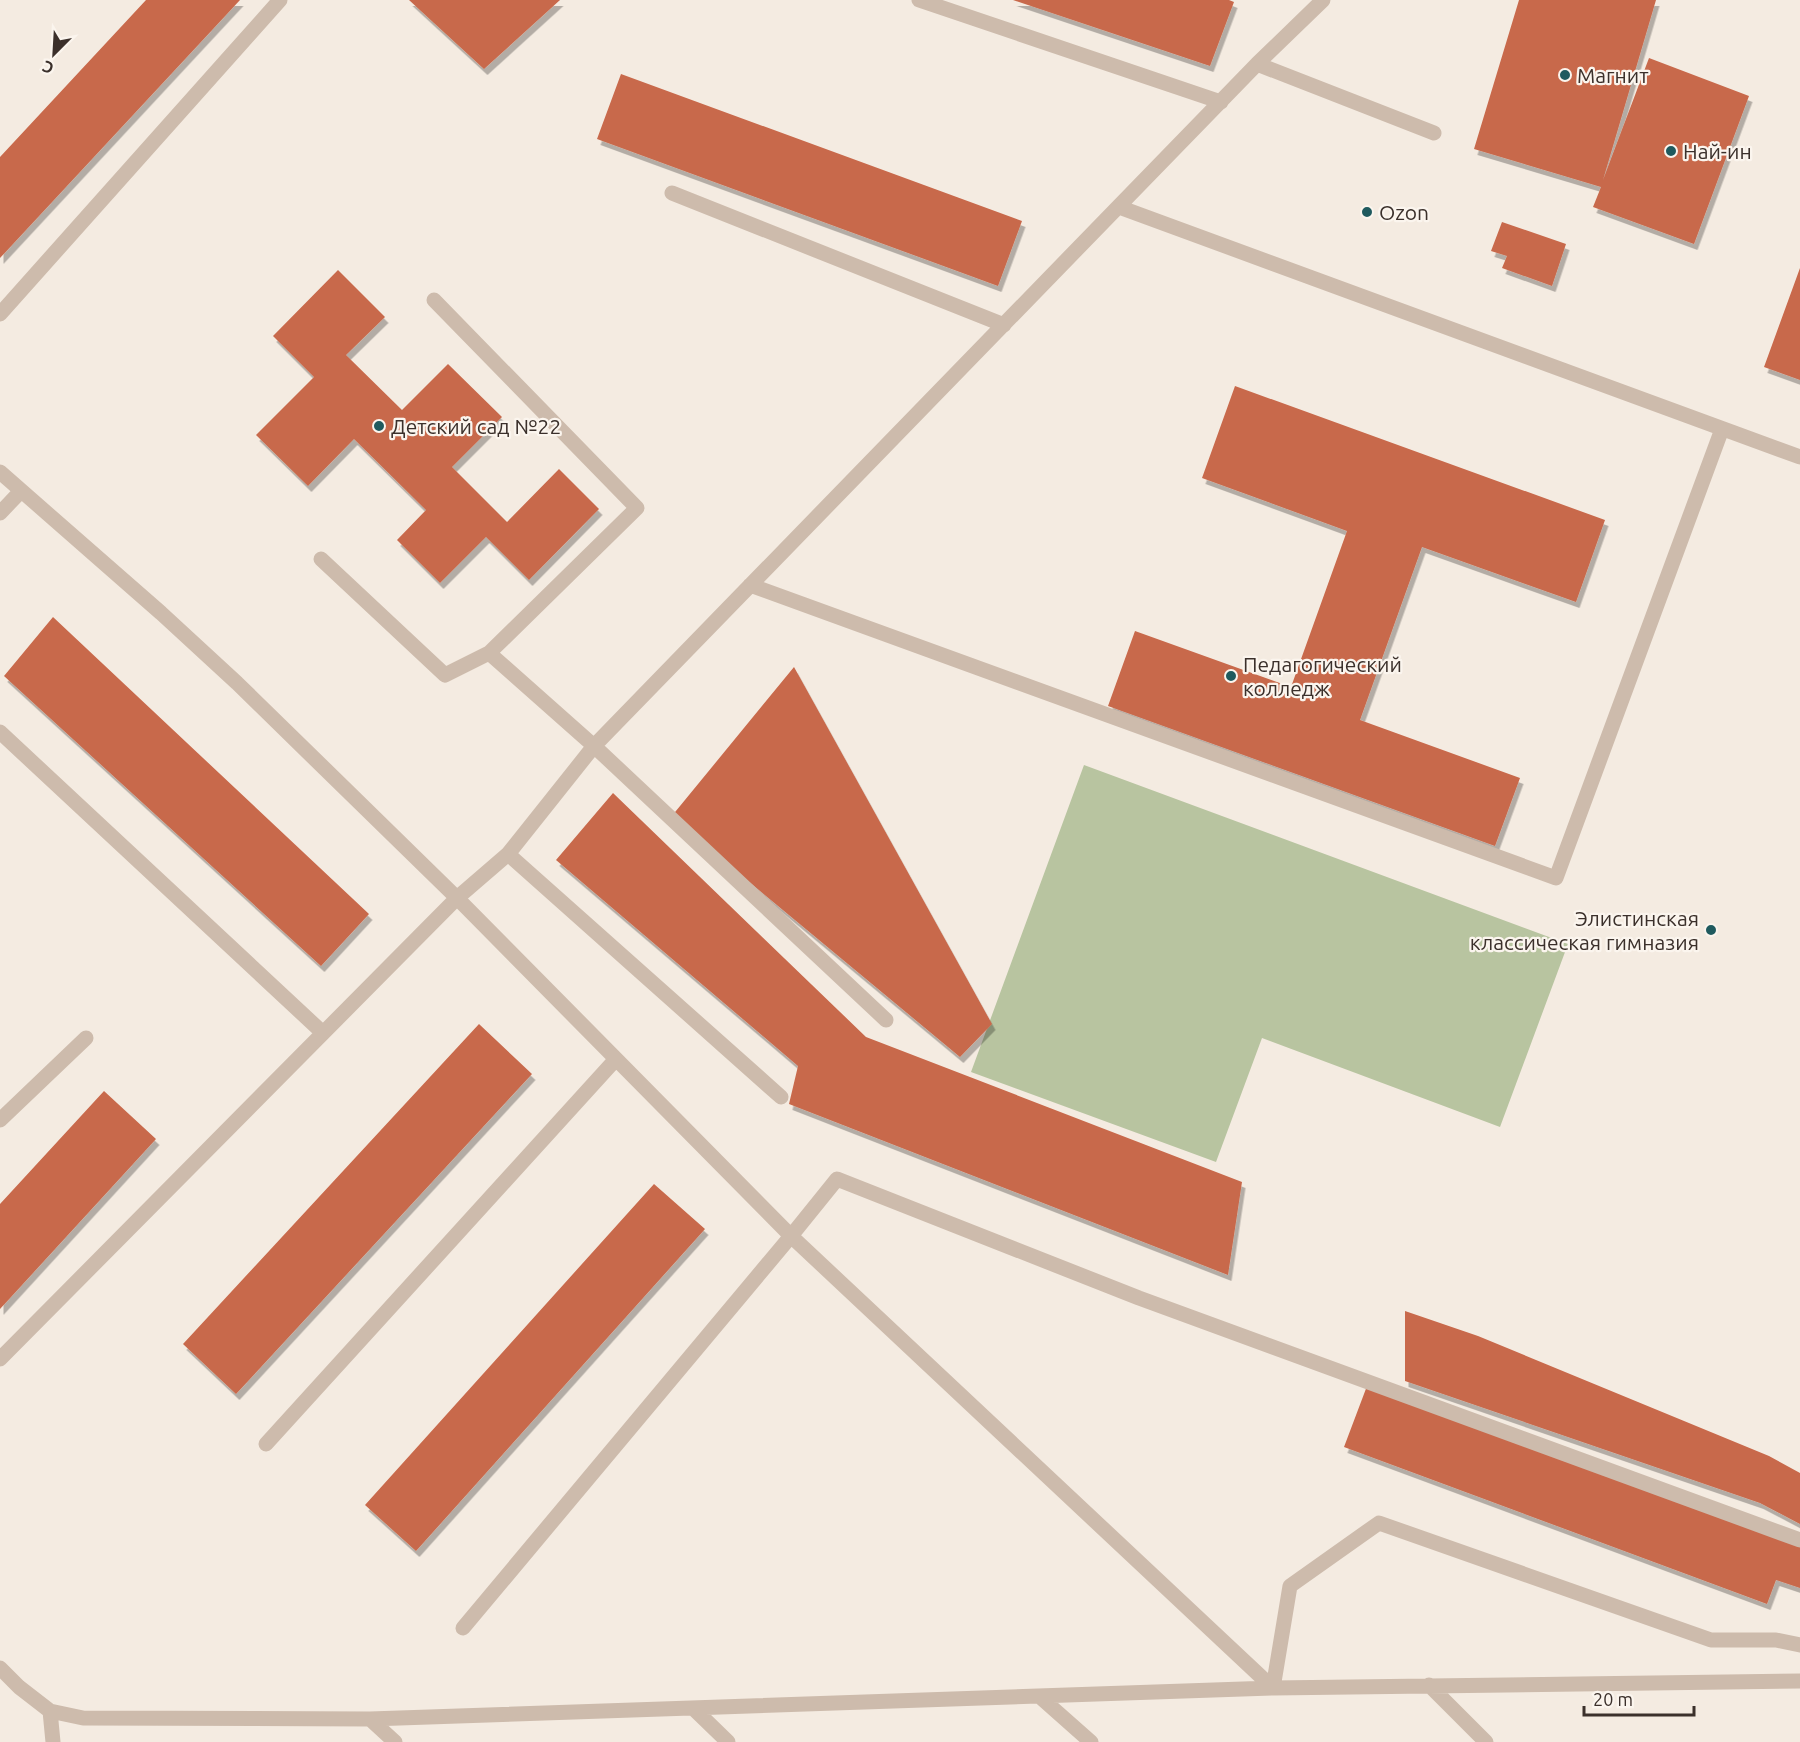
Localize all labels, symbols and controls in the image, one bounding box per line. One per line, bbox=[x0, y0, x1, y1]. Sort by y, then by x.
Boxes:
north arrow bbox=[24, 24, 84, 84]
text: С bbox=[40, 57, 56, 78]
place label: Магнит bbox=[1577, 63, 1649, 87]
marker: Магнит bbox=[1558, 68, 1572, 82]
place label: Най-ин bbox=[1683, 139, 1752, 163]
marker: Най-ин bbox=[1664, 144, 1678, 158]
place label: Ozon bbox=[1379, 200, 1429, 224]
marker: Ozon bbox=[1360, 205, 1374, 219]
place label: Детский сад №22 bbox=[391, 414, 561, 438]
marker: Детский сад №22 bbox=[372, 419, 386, 433]
place label: Педагогический колледж bbox=[1243, 652, 1402, 700]
marker: Педагогический колледж bbox=[1224, 669, 1238, 683]
place label: Элистинская классическая гимназия bbox=[1470, 906, 1699, 954]
marker: Элистинская классическая гимназия bbox=[1704, 923, 1718, 937]
scale bar bbox=[1584, 1679, 1694, 1717]
text: 20 m bbox=[1593, 1689, 1633, 1709]

